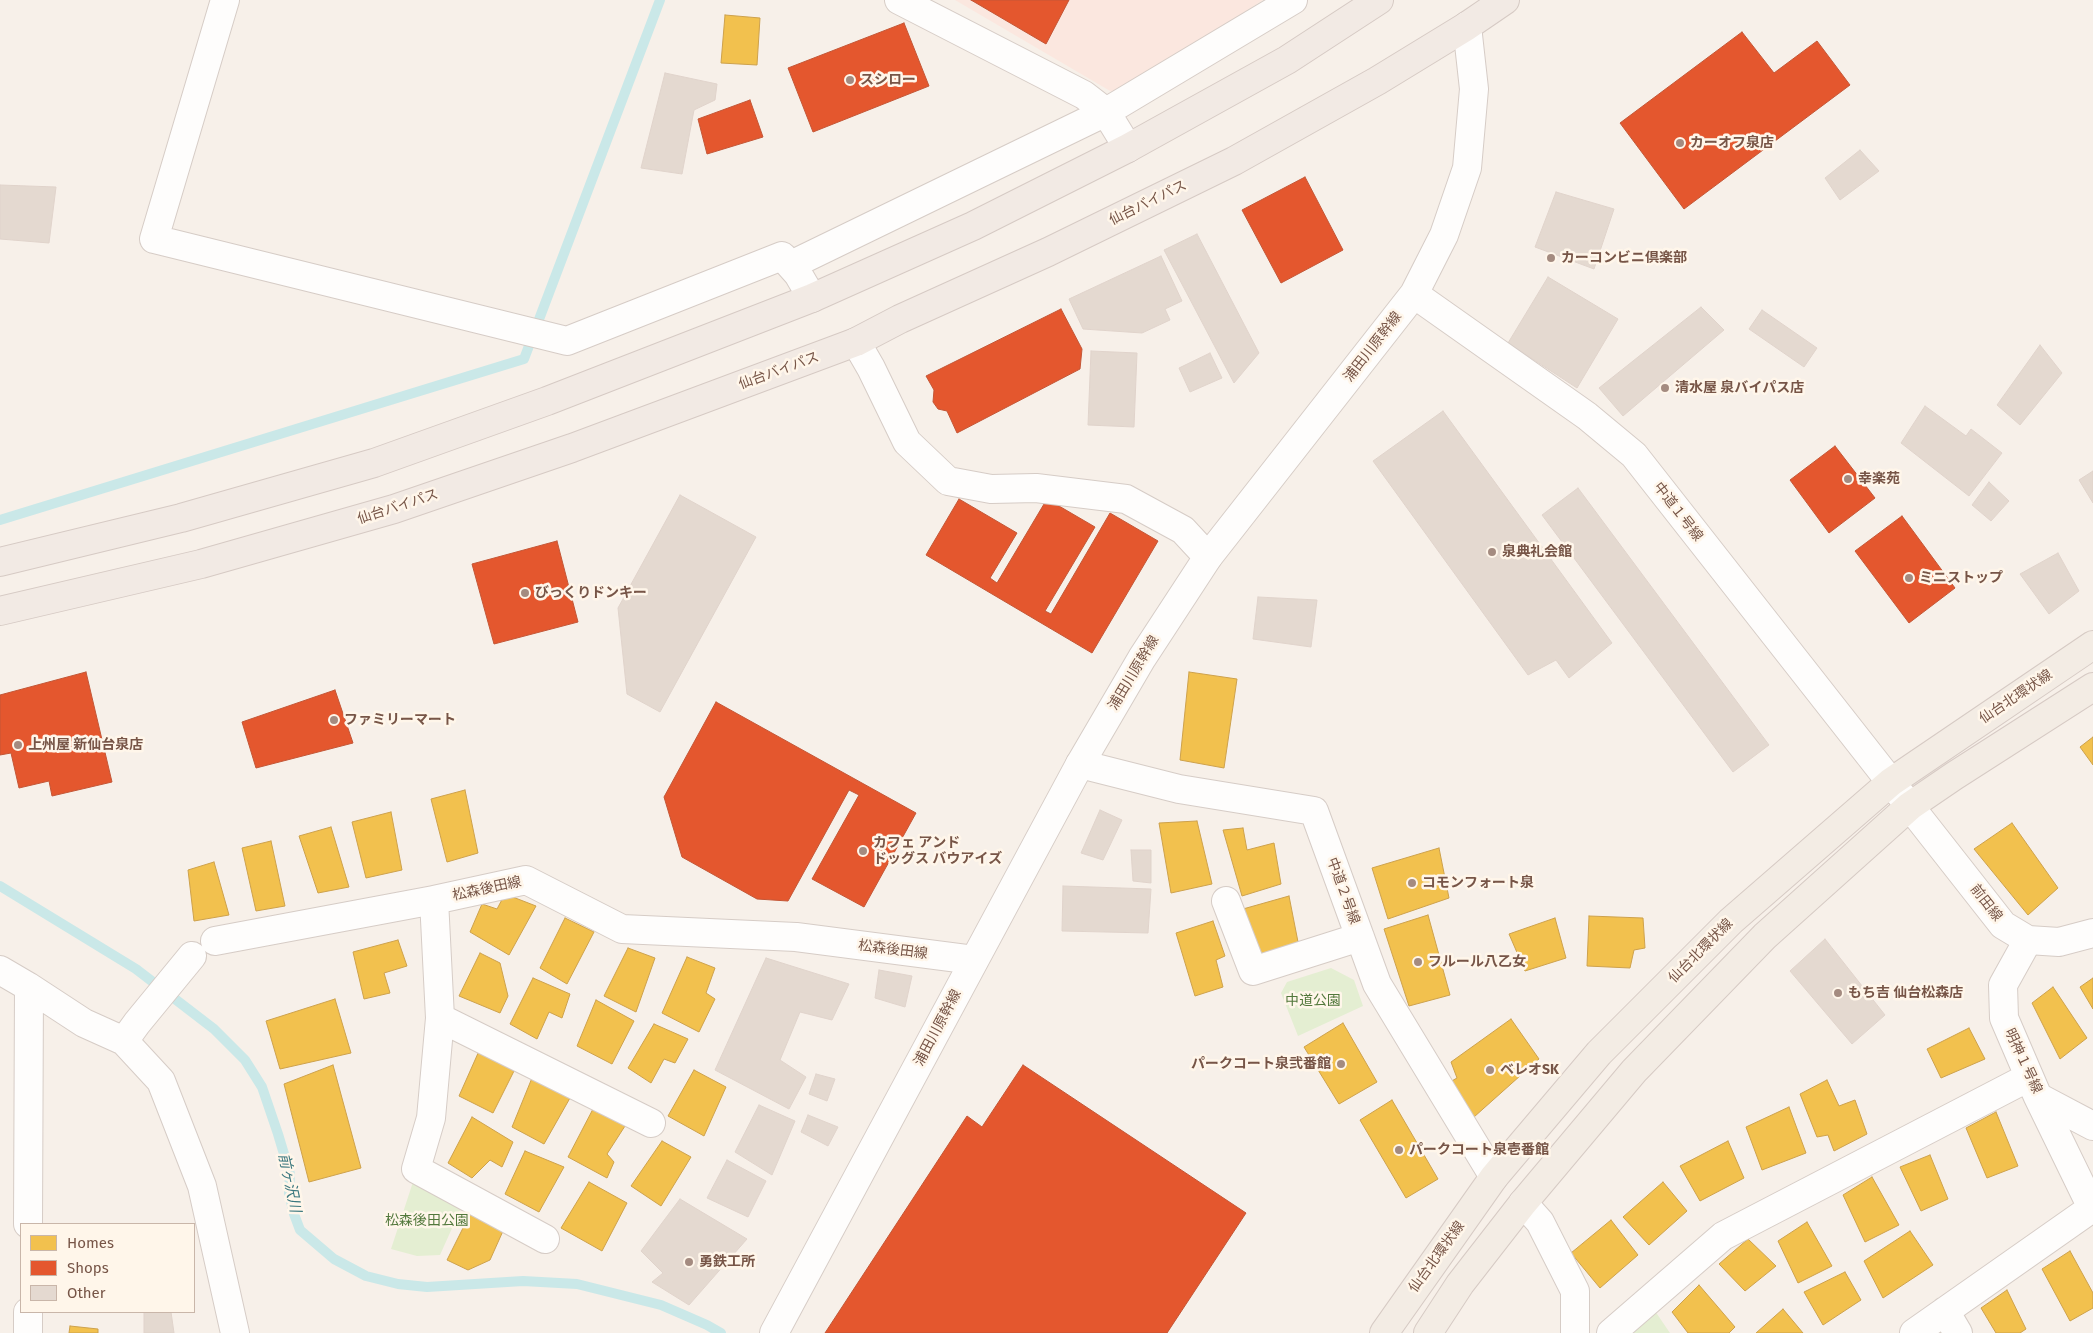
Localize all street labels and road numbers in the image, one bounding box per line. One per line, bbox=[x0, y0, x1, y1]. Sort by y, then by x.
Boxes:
street label: 仙台バイパス bbox=[1107, 177, 1189, 229]
street label: 浦田川原幹線 bbox=[1341, 309, 1405, 385]
street label: 仙台バイパス bbox=[737, 349, 821, 393]
street label: 中道１号線 bbox=[1650, 479, 1706, 545]
street label: 仙台バイパス bbox=[355, 486, 441, 528]
street label: 浦田川原幹線 bbox=[1105, 633, 1163, 713]
street label: 仙台北環状線 bbox=[1976, 667, 2056, 727]
street label: 中道２号線 bbox=[1323, 855, 1363, 927]
street label: 松森後田線 bbox=[451, 874, 523, 904]
street label: 前田線 bbox=[1966, 881, 2006, 925]
street label: 仙台北環状線 bbox=[1665, 915, 1737, 987]
street label: 松森後田線 bbox=[857, 937, 929, 963]
street label: 浦田川原幹線 bbox=[911, 987, 965, 1069]
street label: 明神１号線 bbox=[2001, 1026, 2045, 1096]
street label: 仙台北環状線 bbox=[1406, 1218, 1468, 1296]

